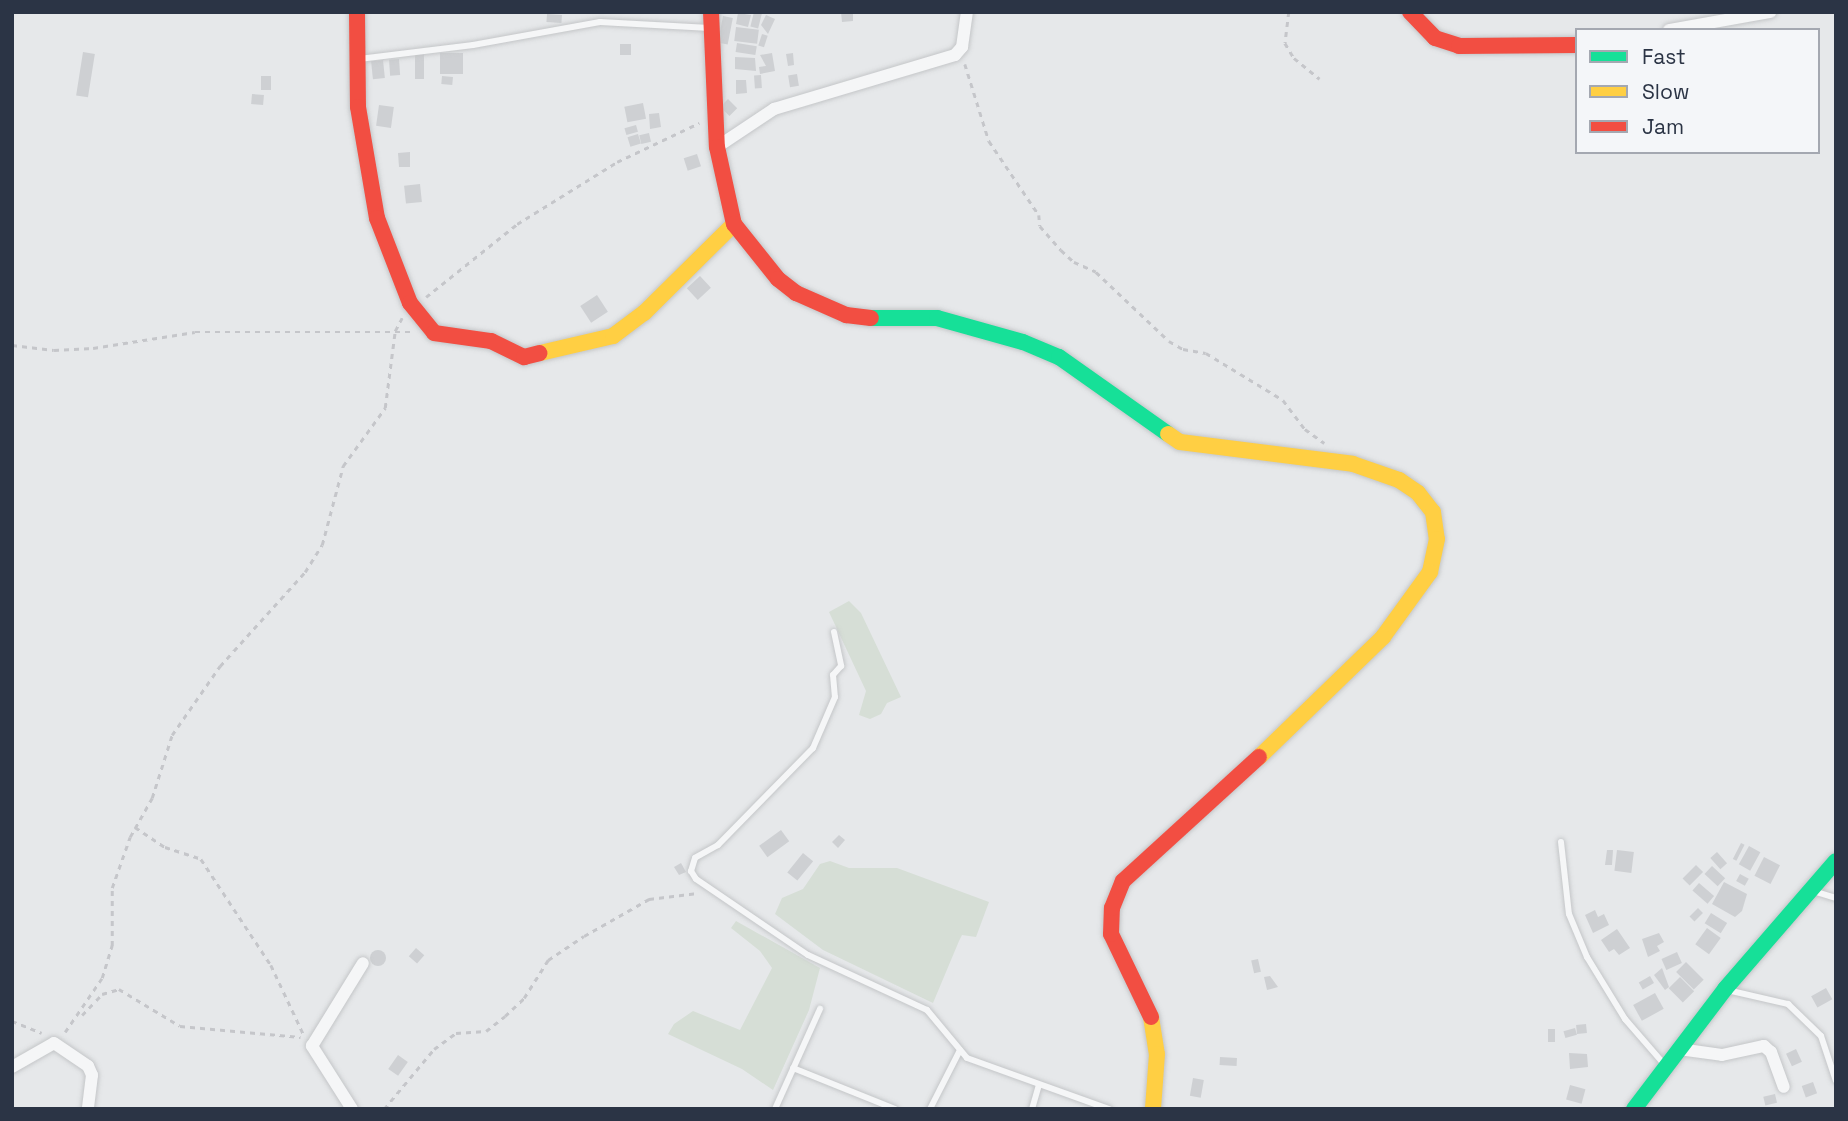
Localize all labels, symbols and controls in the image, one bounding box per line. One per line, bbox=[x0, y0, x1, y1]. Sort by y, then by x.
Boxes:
legend bbox=[1575, 28, 1820, 154]
text: Fast bbox=[1642, 43, 1686, 70]
text: Slow bbox=[1642, 78, 1690, 105]
text: Jam bbox=[1642, 113, 1684, 140]

